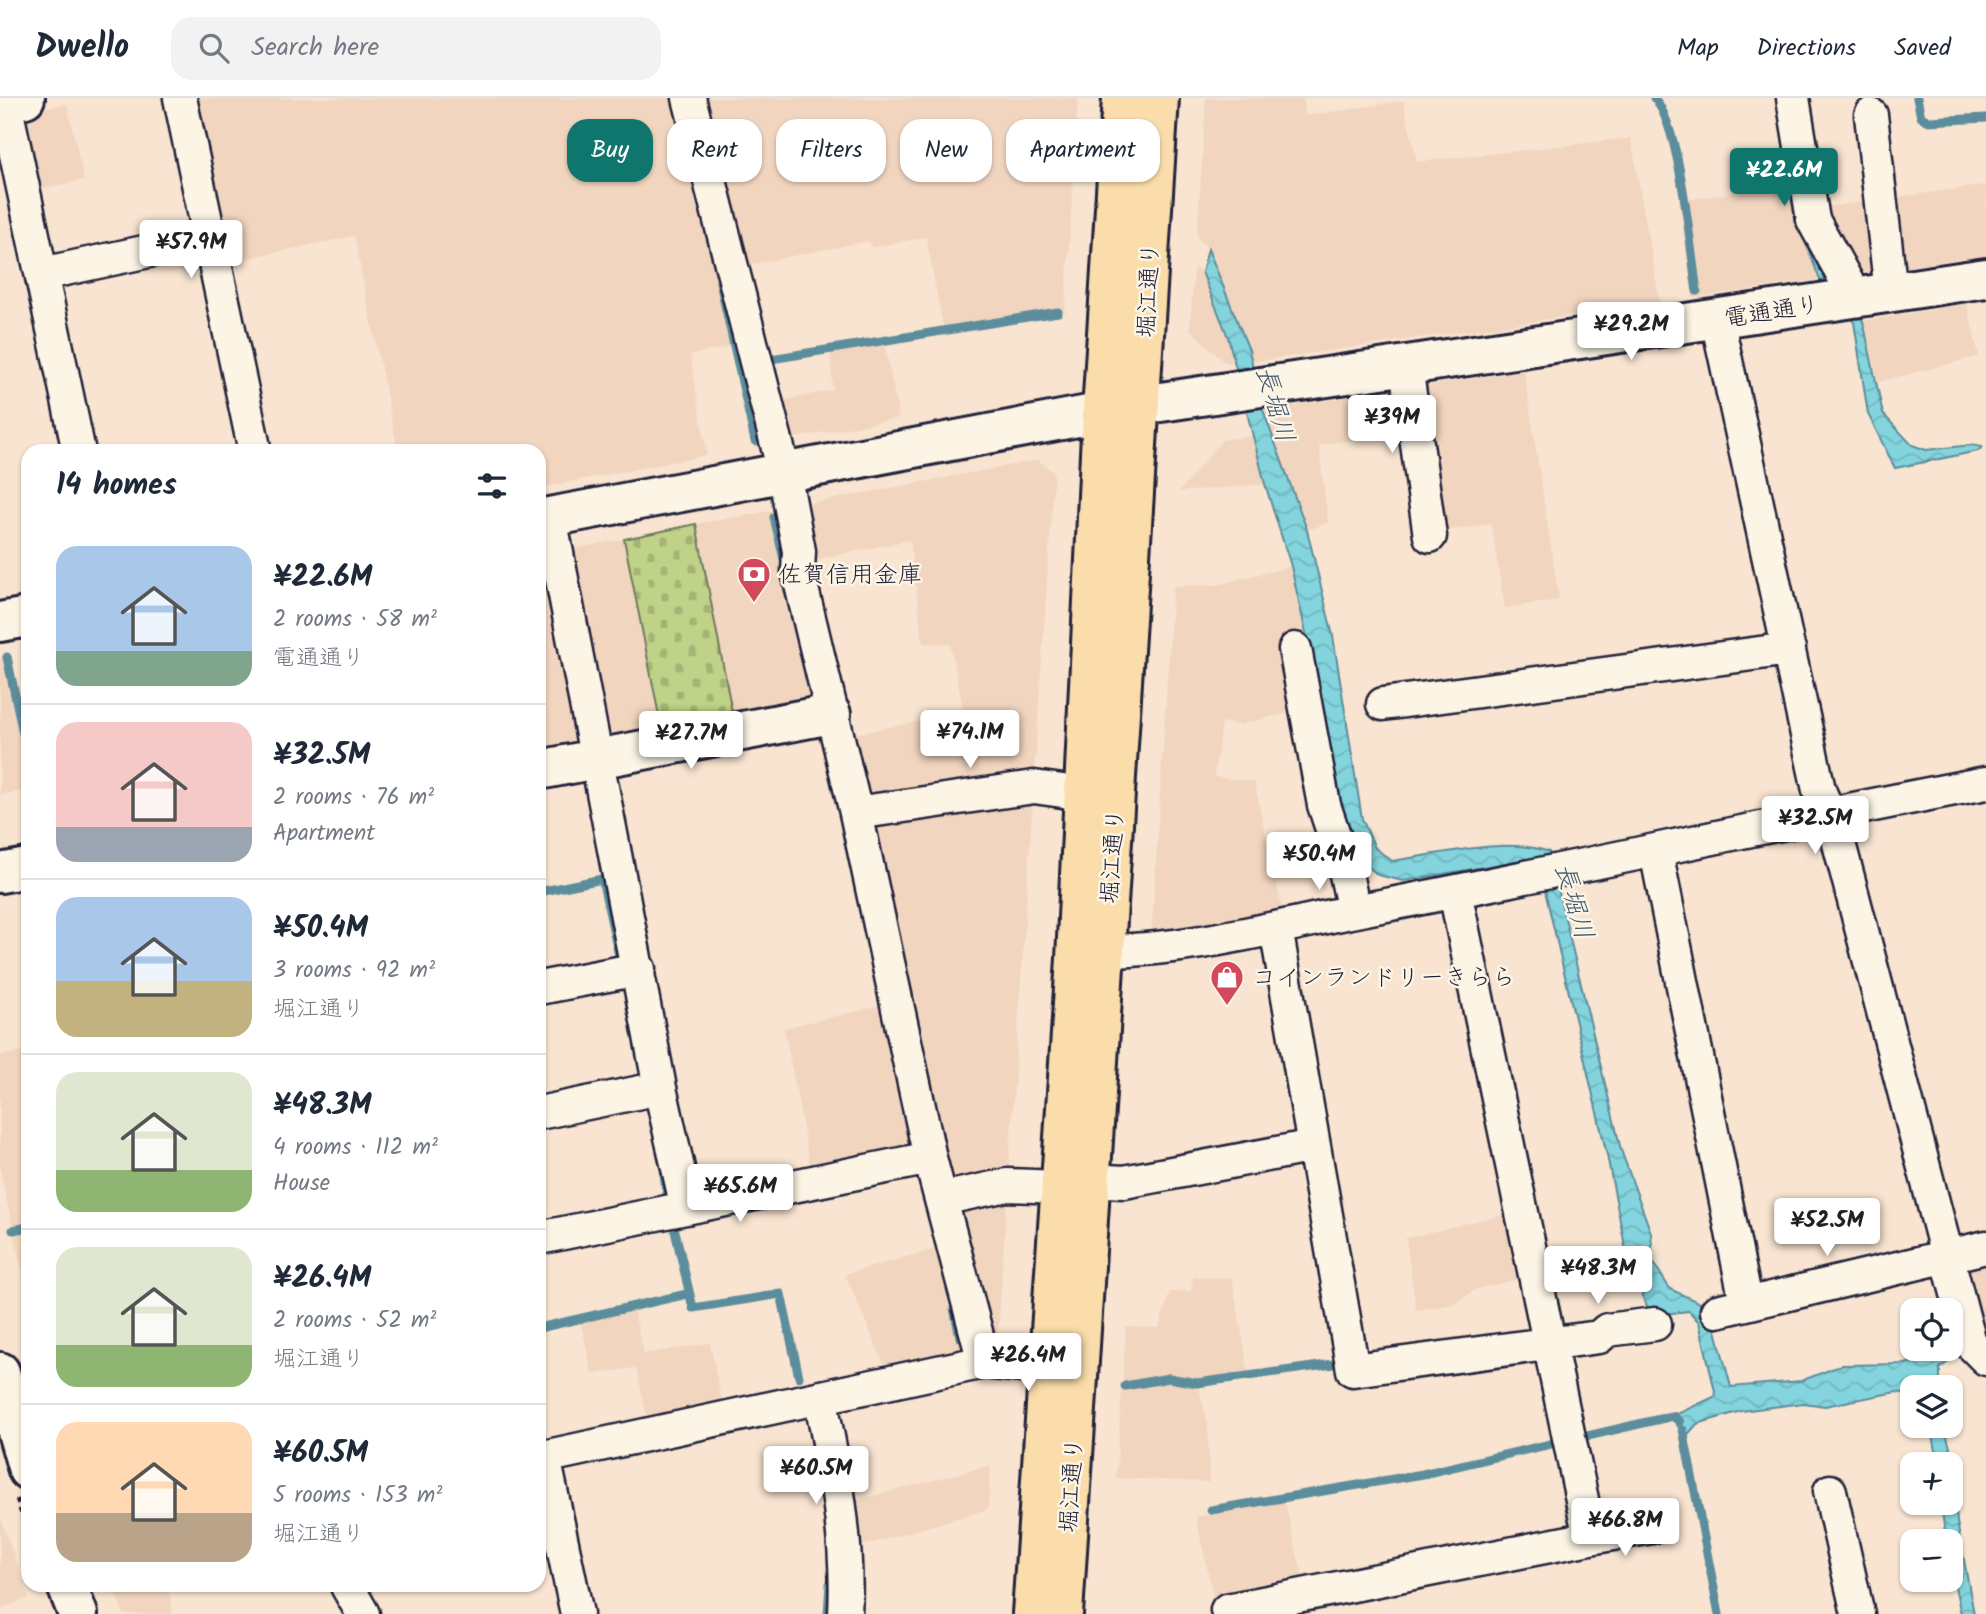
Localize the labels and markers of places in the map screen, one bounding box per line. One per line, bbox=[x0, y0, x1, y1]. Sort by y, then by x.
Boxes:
pin: ¥22.6M bbox=[1727, 148, 1841, 208]
pin: ¥57.9M bbox=[134, 220, 248, 280]
pin: ¥29.2M bbox=[1574, 302, 1688, 362]
pin: ¥39M bbox=[1351, 396, 1433, 455]
bank icon: 佐賀信用金庫 bbox=[735, 555, 773, 604]
place label: 佐賀信用金庫 bbox=[778, 556, 922, 595]
pin: ¥74.1M bbox=[913, 710, 1027, 770]
pin: ¥27.7M bbox=[634, 712, 748, 771]
pin: ¥32.5M bbox=[1758, 796, 1872, 856]
pin: ¥50.4M bbox=[1262, 832, 1376, 892]
shop icon: コインランドリーきらら bbox=[1208, 958, 1246, 1007]
place label: コインランドリーきらら bbox=[1252, 959, 1516, 998]
pin: ¥65.6M bbox=[683, 1164, 797, 1224]
pin: ¥52.5M bbox=[1770, 1198, 1884, 1258]
pin: ¥48.3M bbox=[1541, 1246, 1655, 1306]
pin: ¥26.4M bbox=[971, 1334, 1085, 1393]
pin: ¥60.5M bbox=[759, 1446, 873, 1506]
pin: ¥66.8M bbox=[1568, 1498, 1682, 1558]

